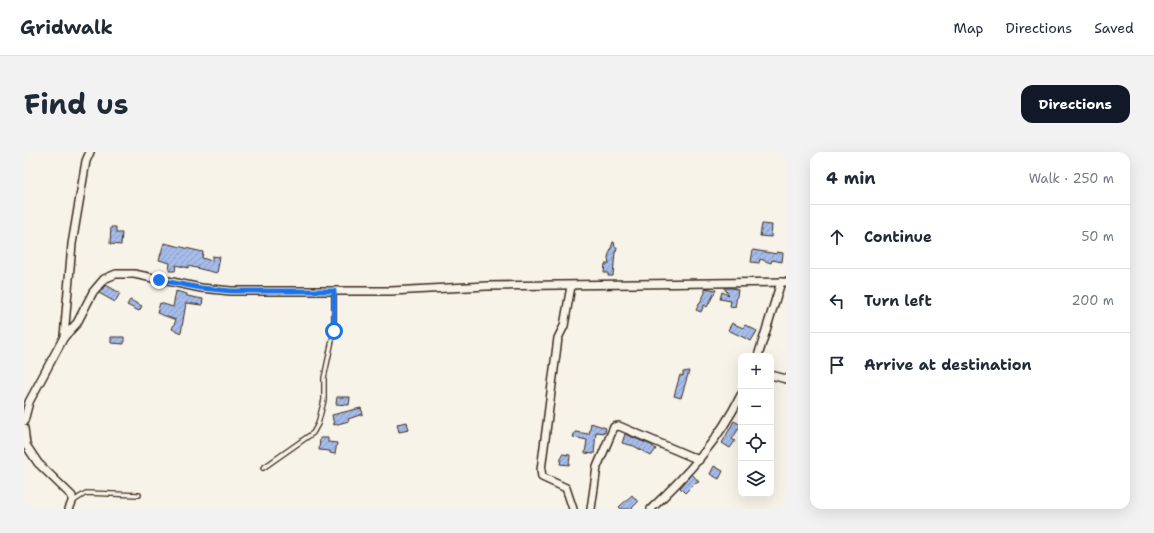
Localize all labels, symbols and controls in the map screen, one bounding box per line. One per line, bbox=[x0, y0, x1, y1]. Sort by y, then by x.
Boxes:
text: Gridwalk bbox=[20, 15, 113, 40]
text: Map bbox=[954, 19, 984, 37]
text: Directions bbox=[1006, 19, 1072, 37]
text: Saved bbox=[1094, 19, 1134, 37]
text: Find us bbox=[24, 85, 129, 123]
button: Directions bbox=[1021, 85, 1130, 123]
text: 4 min bbox=[826, 167, 876, 189]
text: Walk · 250 m bbox=[1029, 170, 1114, 187]
icon: ahead bbox=[826, 226, 848, 248]
text: Continue bbox=[864, 227, 932, 247]
text: 50 m bbox=[1081, 228, 1114, 245]
route end bbox=[150, 271, 168, 289]
icon: left bbox=[826, 290, 848, 312]
text: Turn left bbox=[864, 291, 932, 311]
text: 200 m bbox=[1072, 292, 1114, 309]
route start bbox=[325, 322, 343, 340]
map controls bbox=[738, 353, 774, 497]
button: + bbox=[738, 353, 774, 389]
icon: arrive bbox=[826, 354, 848, 376]
text: Arrive at destination bbox=[864, 355, 1032, 375]
button: − bbox=[738, 389, 774, 425]
button: locate bbox=[738, 425, 774, 461]
button: layers bbox=[738, 461, 774, 497]

